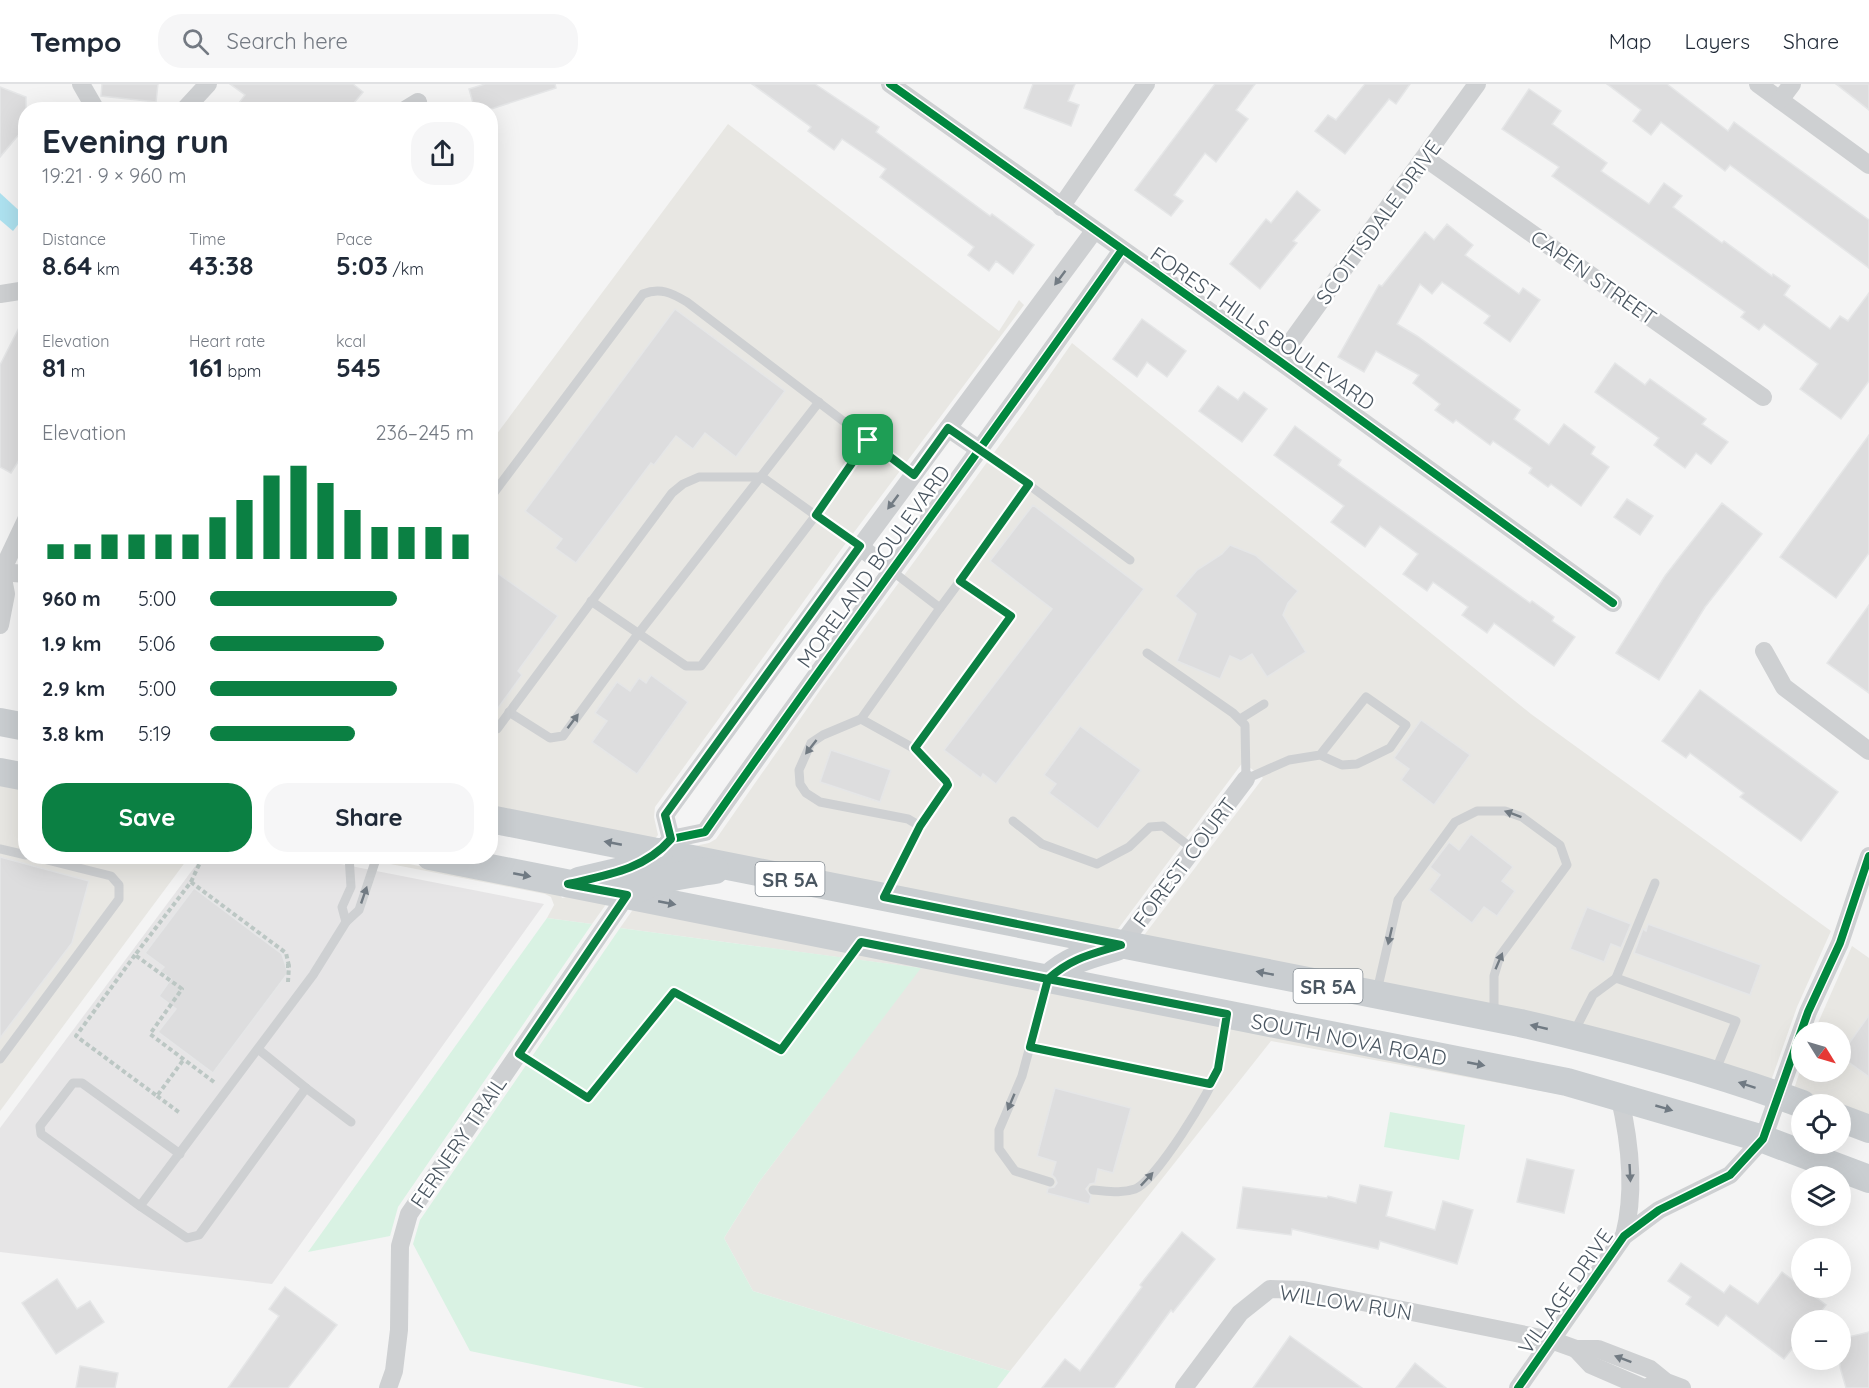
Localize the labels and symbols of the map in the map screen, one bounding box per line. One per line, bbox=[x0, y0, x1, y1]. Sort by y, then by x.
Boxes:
street label: SCOTTSDALE DRIVE bbox=[1310, 135, 1446, 309]
street label: CAPEN STREET bbox=[1526, 224, 1662, 330]
street label: FOREST HILLS BOULEVARD bbox=[1146, 240, 1380, 416]
one-way arrow bbox=[1053, 270, 1066, 286]
pin bbox=[842, 414, 893, 465]
street label: MORELAND BOULEVARD bbox=[791, 460, 955, 672]
one-way arrow bbox=[888, 495, 900, 510]
one-way arrow bbox=[567, 714, 579, 729]
one-way arrow bbox=[804, 739, 817, 755]
street label: FOREST COURT bbox=[1127, 792, 1241, 932]
one-way arrow bbox=[1504, 809, 1522, 819]
one-way arrow bbox=[603, 838, 622, 847]
road number: SR 5A bbox=[756, 862, 824, 896]
one-way arrow bbox=[513, 871, 532, 880]
one-way arrow bbox=[360, 886, 369, 904]
one-way arrow bbox=[658, 899, 677, 908]
one-way arrow bbox=[1384, 927, 1394, 945]
one-way arrow bbox=[1495, 952, 1504, 969]
one-way arrow bbox=[1255, 968, 1274, 977]
road number: SR 5A bbox=[1294, 969, 1362, 1003]
street label: SOUTH NOVA ROAD bbox=[1249, 1007, 1449, 1071]
one-way arrow bbox=[1529, 1022, 1548, 1032]
north arrow bbox=[1791, 1022, 1851, 1082]
one-way arrow bbox=[1467, 1060, 1486, 1069]
street label: FERNERY TRAIL bbox=[404, 1071, 512, 1213]
one-way arrow bbox=[1738, 1080, 1756, 1089]
one-way arrow bbox=[1006, 1094, 1016, 1112]
one-way arrow bbox=[1655, 1104, 1673, 1113]
one-way arrow bbox=[1625, 1164, 1634, 1183]
one-way arrow bbox=[1140, 1171, 1154, 1186]
street label: VILLAGE DRIVE bbox=[1512, 1223, 1618, 1359]
street label: WILLOW RUN bbox=[1278, 1279, 1414, 1325]
one-way arrow bbox=[1614, 1354, 1632, 1364]

